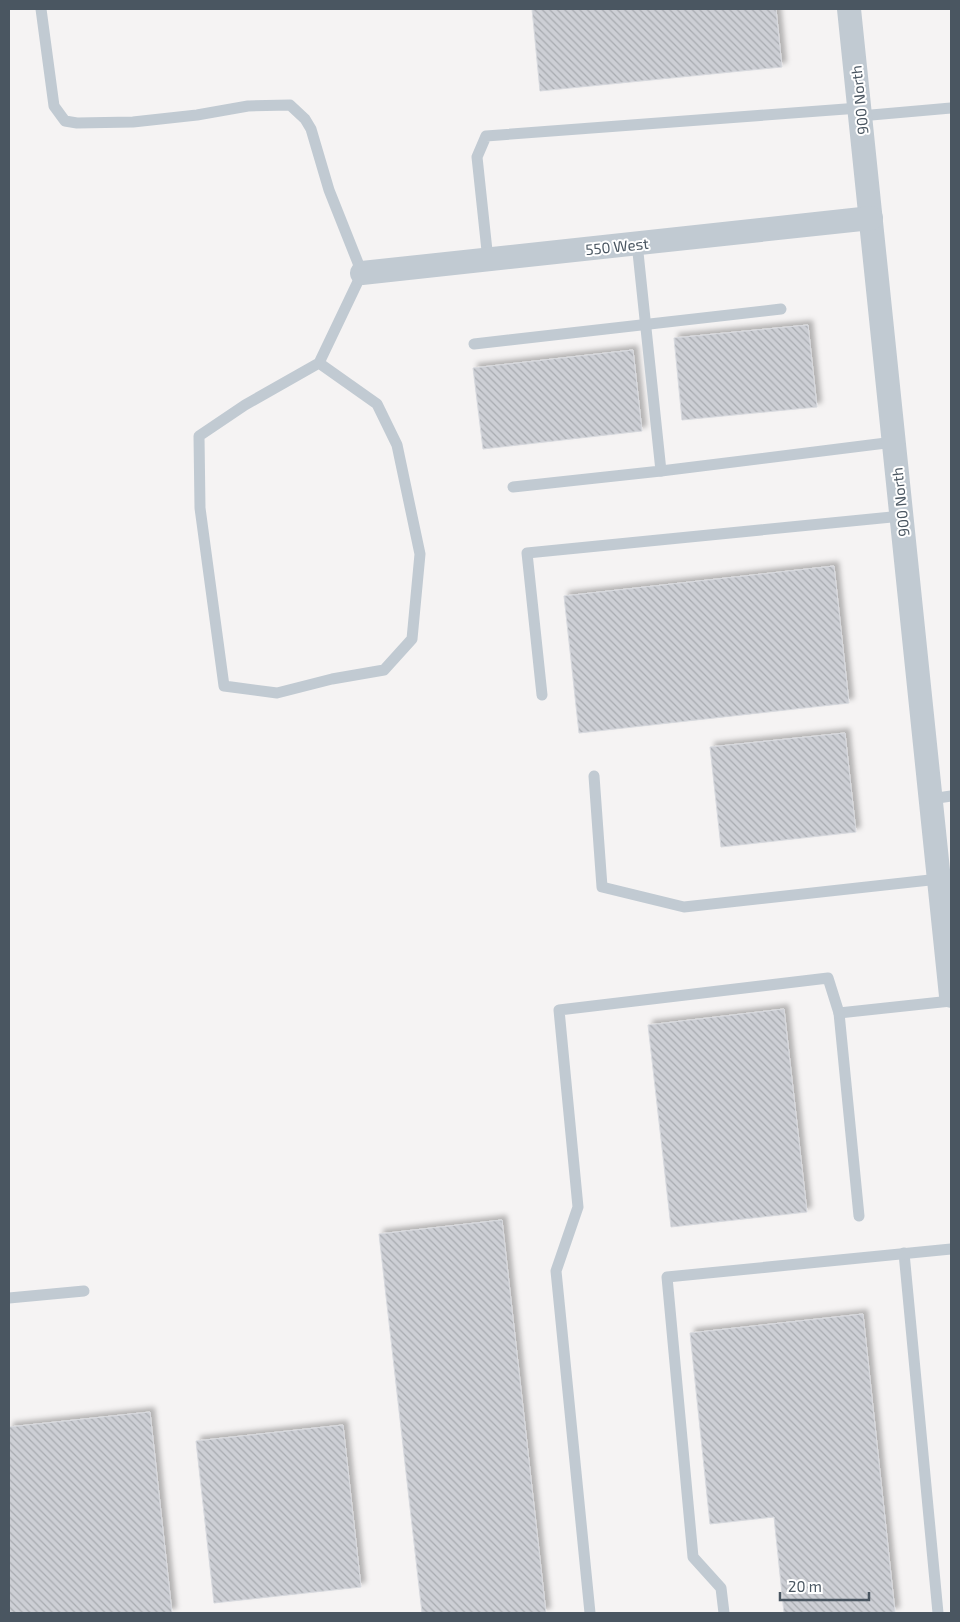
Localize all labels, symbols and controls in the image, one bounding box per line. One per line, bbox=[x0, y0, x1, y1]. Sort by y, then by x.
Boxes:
street label: 900 North bbox=[846, 64, 872, 136]
street label: 550 West bbox=[584, 234, 650, 258]
street label: 900 North bbox=[887, 466, 913, 538]
scale bar bbox=[780, 1570, 869, 1602]
text: 20 m bbox=[788, 1577, 822, 1595]

